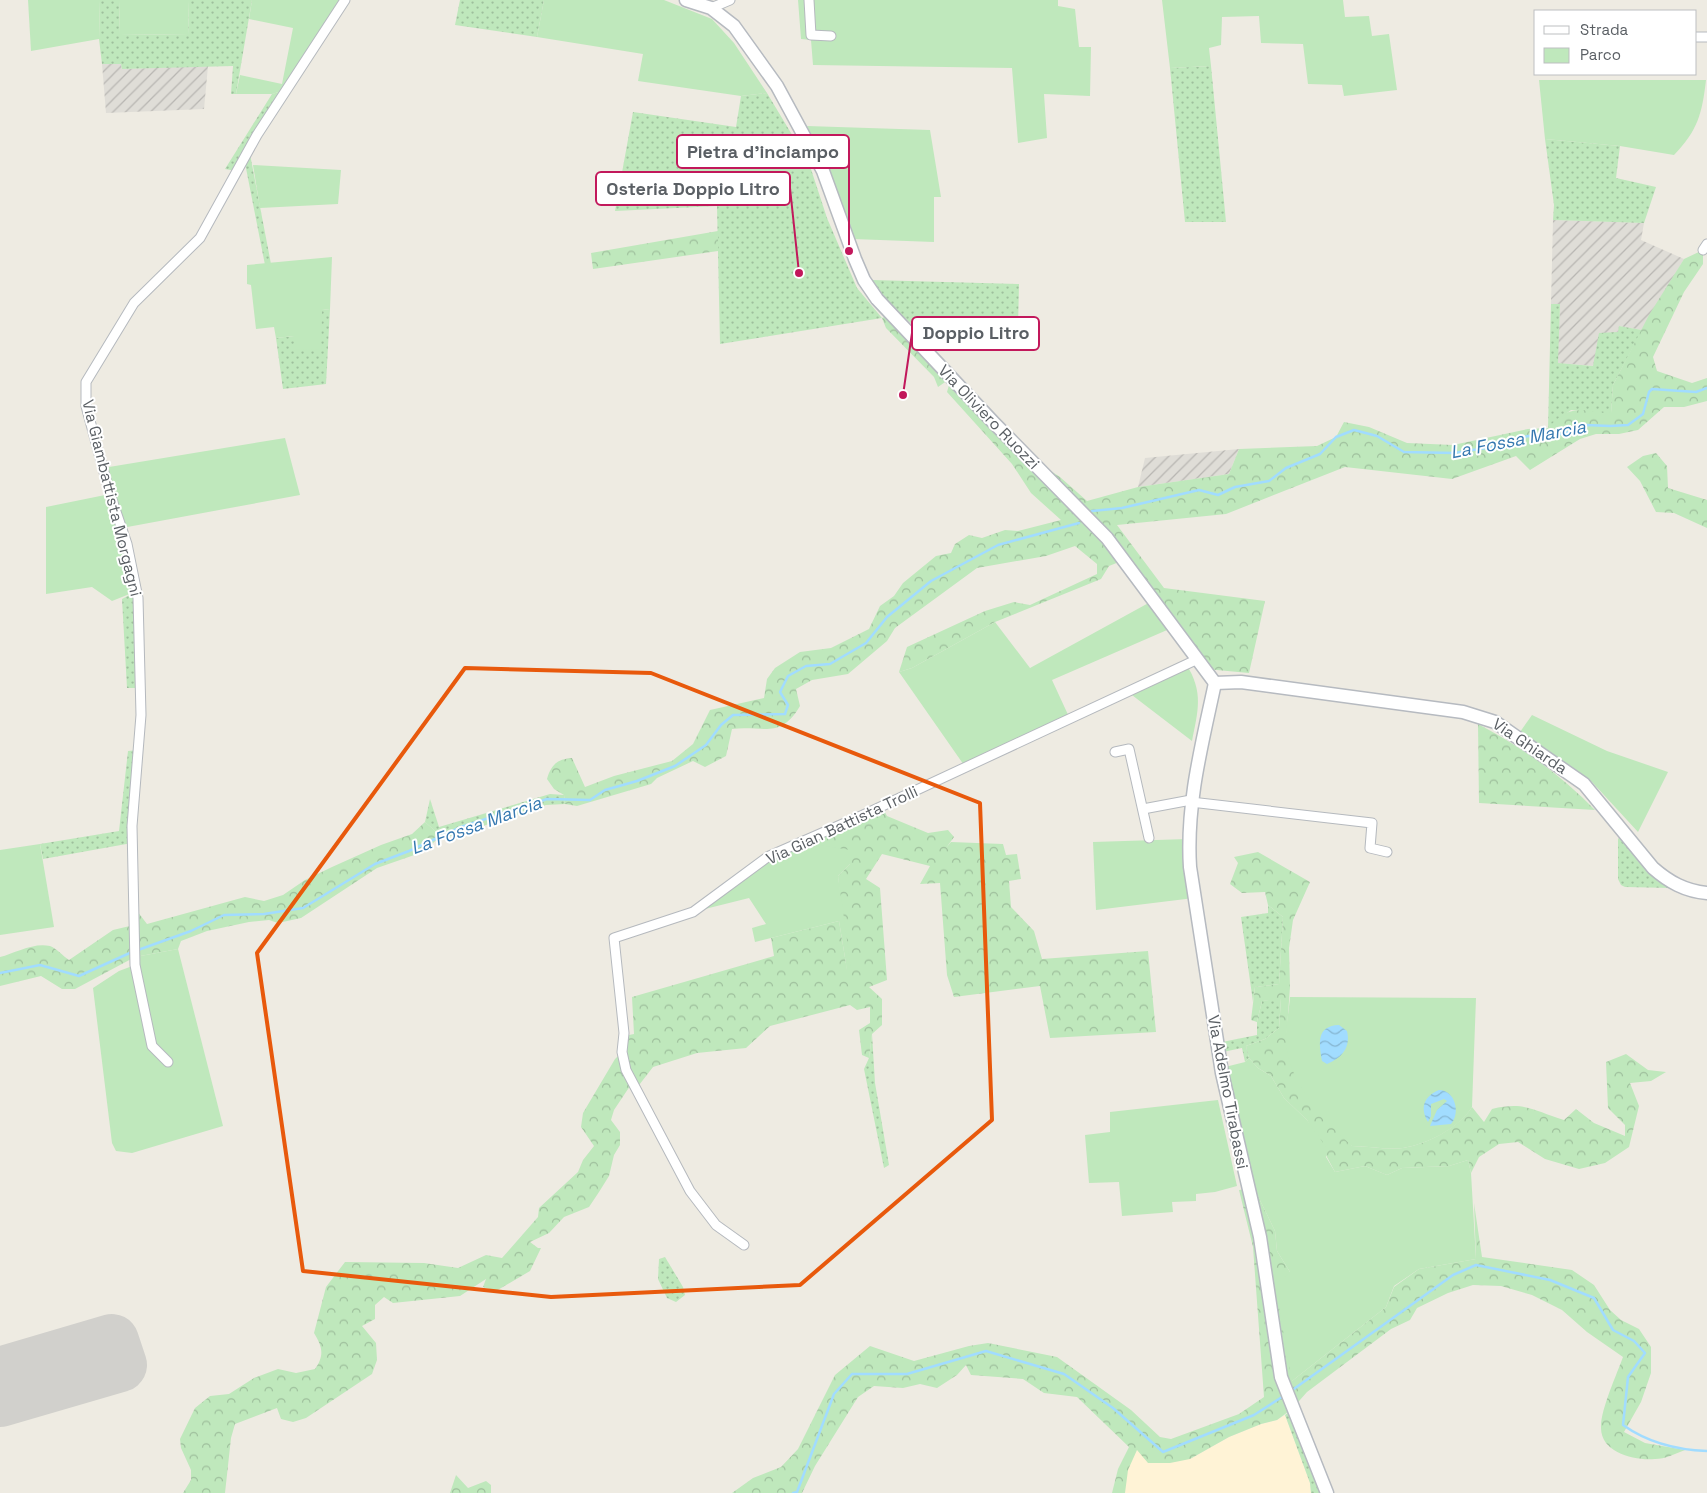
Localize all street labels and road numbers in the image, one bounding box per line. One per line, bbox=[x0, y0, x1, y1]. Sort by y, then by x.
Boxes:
street label: Via Oliviero Ruozzi bbox=[934, 360, 1044, 474]
street label: Via Giambattista Morgagni bbox=[77, 397, 147, 599]
street label: Via Ghiarda bbox=[1489, 713, 1571, 779]
street label: Via Gian Battista Trolli bbox=[763, 781, 921, 869]
street label: Via Adelmo Tirabassi bbox=[1203, 1013, 1253, 1171]

